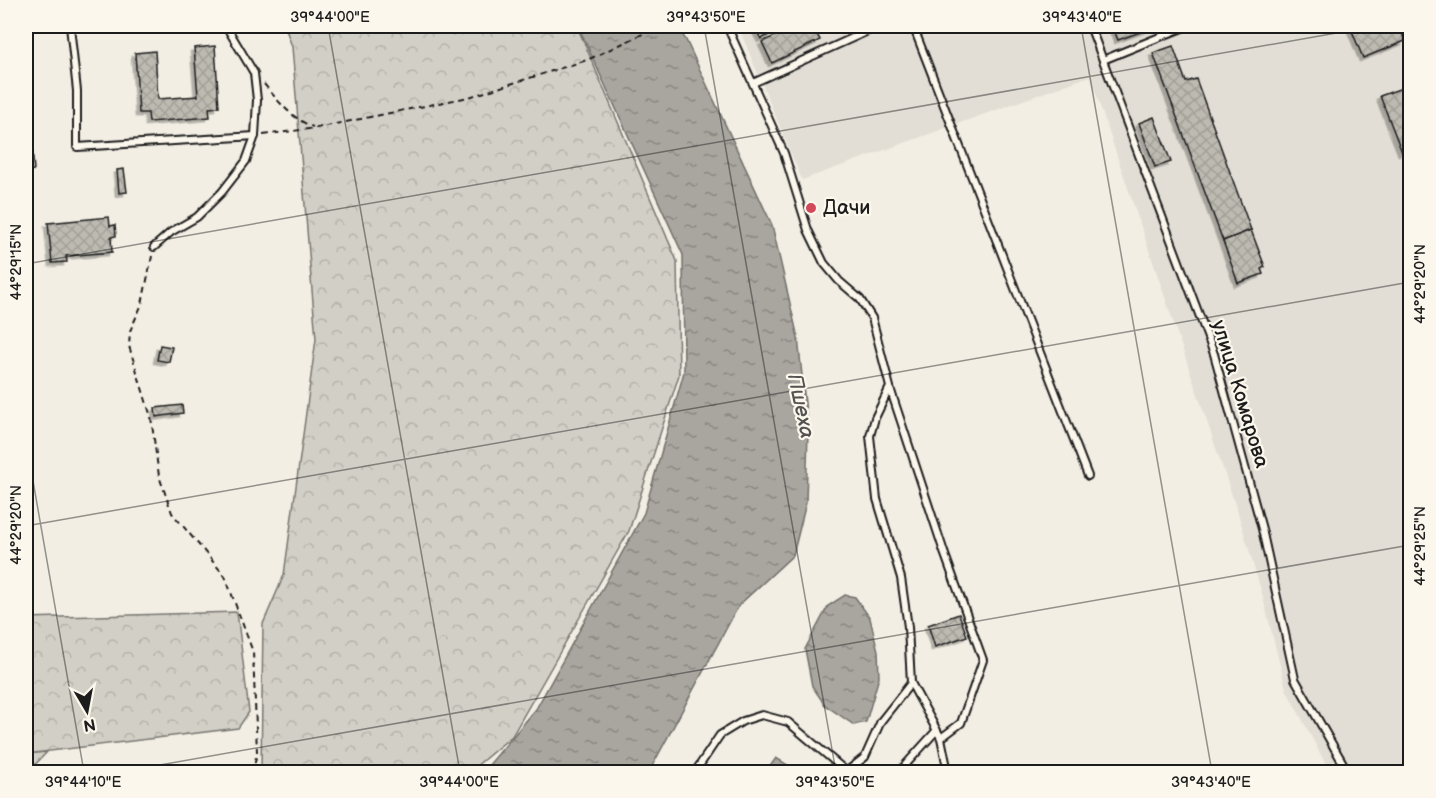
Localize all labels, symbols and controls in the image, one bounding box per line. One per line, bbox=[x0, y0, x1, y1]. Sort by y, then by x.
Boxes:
text: 39°44'00"E bbox=[290, 8, 370, 27]
text: 39°43'50"E bbox=[666, 8, 746, 27]
text: 39°43'40"E bbox=[1042, 8, 1122, 27]
place label: Дачи bbox=[823, 196, 870, 220]
marker: Дачи bbox=[804, 201, 818, 215]
text: 44°29'15"N bbox=[7, 224, 26, 300]
text: 44°29'20"N bbox=[1411, 244, 1430, 324]
street label: улица Комарова bbox=[1206, 317, 1274, 471]
water label: Пшеха bbox=[782, 371, 820, 441]
text: 44°29'20"N bbox=[7, 485, 26, 565]
text: 44°29'25"N bbox=[1411, 506, 1430, 586]
north arrow bbox=[57, 681, 117, 741]
text: N bbox=[82, 714, 97, 735]
text: 39°44'10"E bbox=[45, 773, 121, 792]
text: 39°44'00"E bbox=[419, 773, 499, 792]
text: 39°43'50"E bbox=[795, 773, 875, 792]
text: 39°43'40"E bbox=[1171, 773, 1251, 792]

